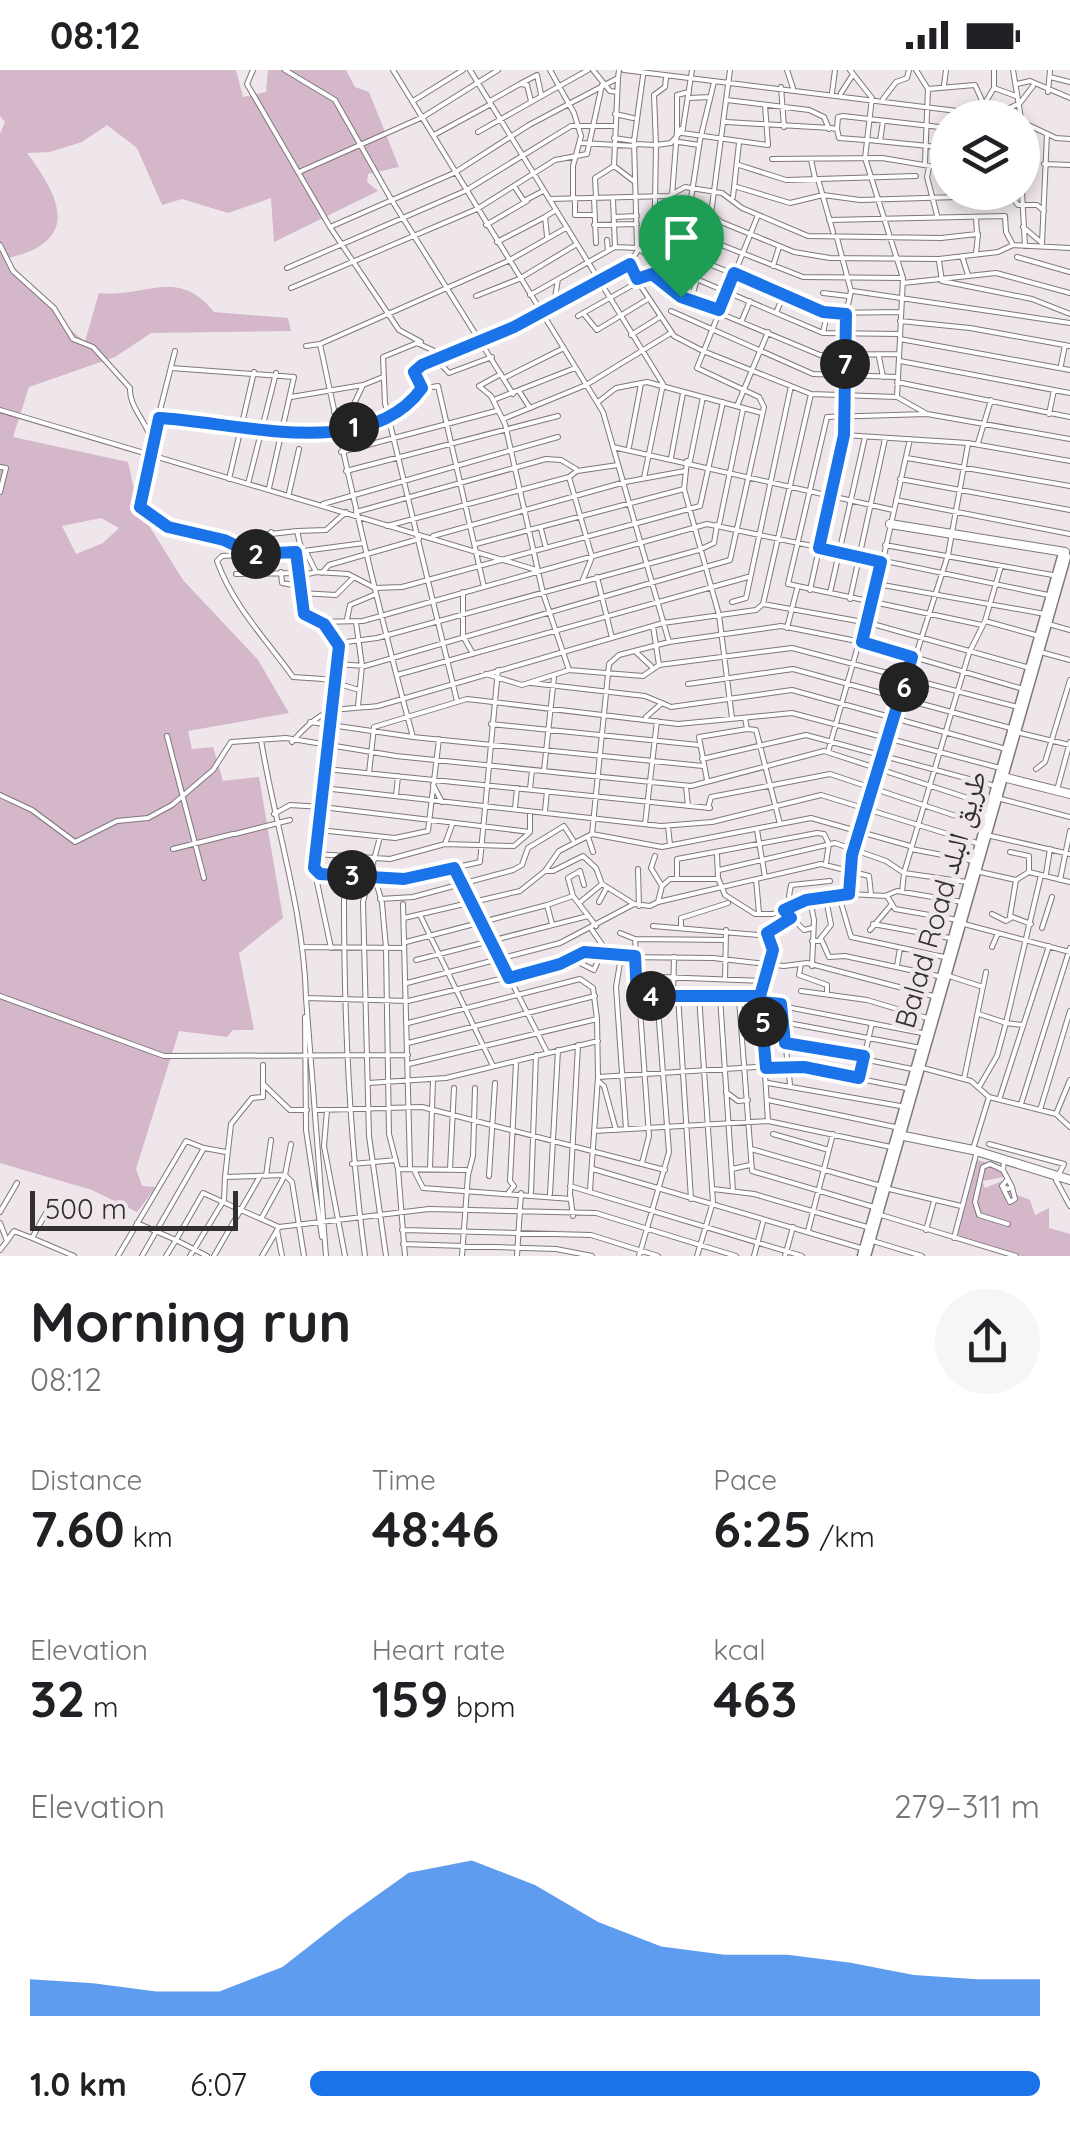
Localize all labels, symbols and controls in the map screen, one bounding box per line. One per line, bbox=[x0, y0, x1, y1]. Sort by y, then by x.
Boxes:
text: 08:12 bbox=[50, 11, 141, 59]
map controls bbox=[930, 100, 1040, 210]
button: layers bbox=[930, 100, 1040, 210]
pin bbox=[639, 195, 724, 298]
icon: arrive bbox=[654, 210, 709, 265]
pin: 7 bbox=[820, 339, 870, 389]
text: 7 bbox=[837, 346, 853, 381]
pin: 1 bbox=[329, 402, 379, 452]
text: 1 bbox=[349, 409, 359, 444]
pin: 2 bbox=[231, 529, 281, 579]
text: 2 bbox=[248, 536, 264, 571]
pin: 6 bbox=[879, 662, 929, 712]
text: 6 bbox=[896, 669, 912, 704]
street label: Balad Road طريق البلد bbox=[886, 766, 994, 1032]
pin: 3 bbox=[327, 850, 377, 900]
text: 3 bbox=[344, 857, 360, 892]
pin: 4 bbox=[626, 971, 676, 1021]
text: 4 bbox=[643, 978, 659, 1013]
pin: 5 bbox=[738, 997, 788, 1047]
text: 5 bbox=[755, 1004, 771, 1039]
scale bar bbox=[30, 1186, 238, 1230]
text: 500 m bbox=[45, 1191, 127, 1226]
text: Morning run bbox=[30, 1287, 351, 1356]
button: share bbox=[935, 1289, 1040, 1394]
text: 08:12 bbox=[30, 1359, 102, 1399]
text: Distance bbox=[30, 1462, 142, 1497]
text: Time bbox=[372, 1462, 436, 1497]
text: Pace bbox=[713, 1462, 777, 1497]
text: 7.60 bbox=[30, 1497, 125, 1560]
text: 48:46 bbox=[372, 1497, 499, 1560]
text: 6:25 bbox=[713, 1497, 812, 1560]
text: km bbox=[125, 1519, 173, 1554]
text: /km bbox=[812, 1519, 875, 1554]
text: Elevation bbox=[30, 1632, 148, 1667]
text: Heart rate bbox=[372, 1632, 505, 1667]
text: kcal bbox=[713, 1632, 766, 1667]
text: 32 bbox=[30, 1667, 85, 1730]
text: 159 bbox=[372, 1667, 448, 1730]
text: 463 bbox=[713, 1667, 797, 1730]
text: m bbox=[85, 1689, 119, 1724]
text: bpm bbox=[448, 1689, 515, 1724]
text: Elevation bbox=[30, 1786, 165, 1826]
text: 279–311 m bbox=[894, 1786, 1040, 1826]
text: 1.0 km bbox=[30, 2064, 127, 2104]
text: 6:07 bbox=[190, 2064, 247, 2104]

